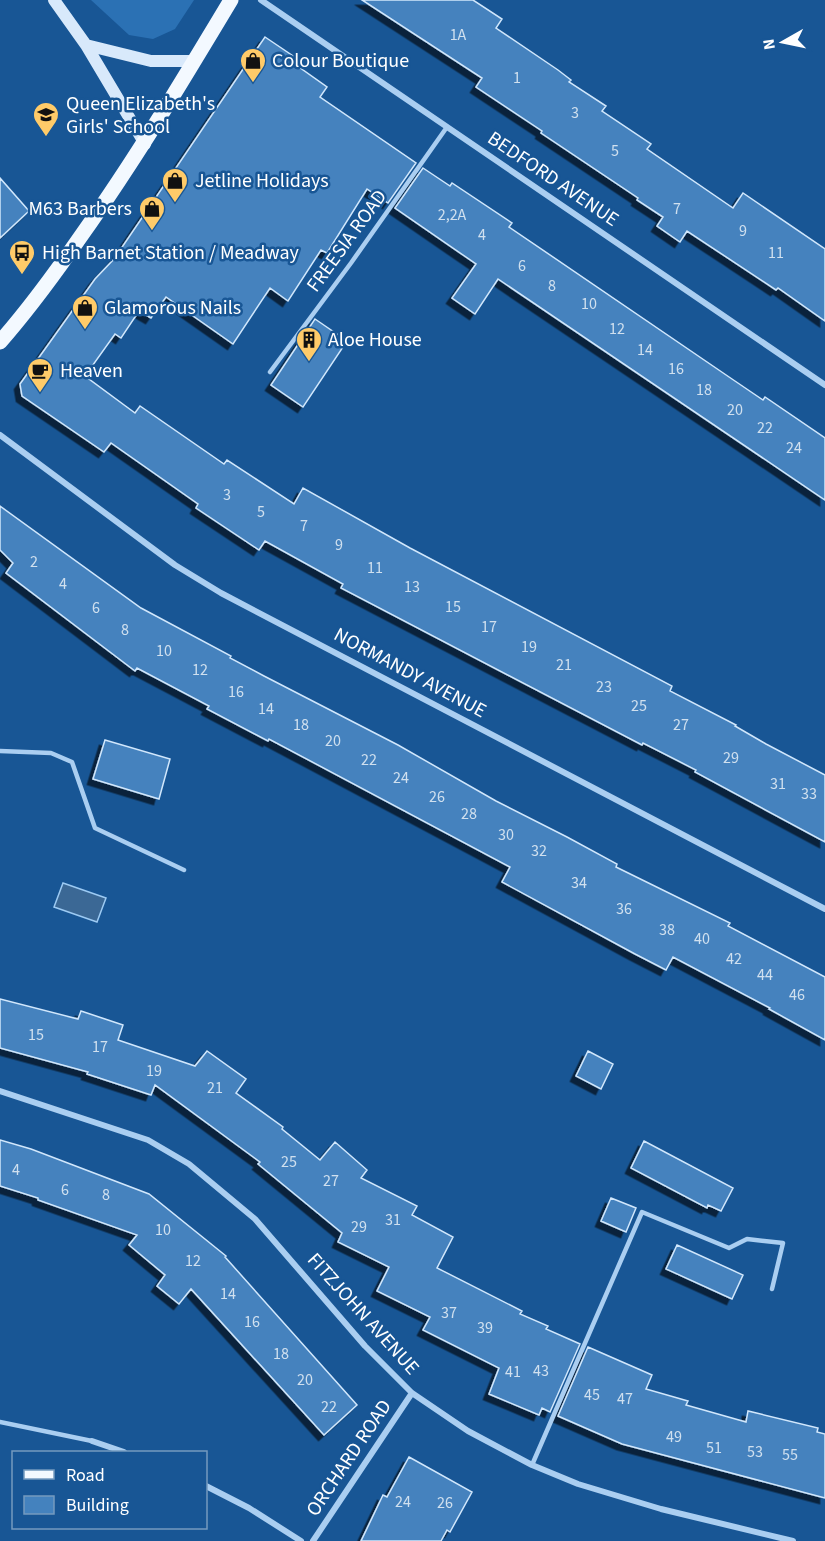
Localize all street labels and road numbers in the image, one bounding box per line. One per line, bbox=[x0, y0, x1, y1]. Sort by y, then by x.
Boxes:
street label: BEDFORD AVENUE bbox=[482, 125, 624, 233]
street label: FREESIA ROAD bbox=[300, 184, 394, 298]
street label: NORMANDY AVENUE bbox=[329, 621, 491, 725]
street label: FITZJOHN AVENUE bbox=[301, 1247, 425, 1381]
street label: ORCHARD ROAD bbox=[300, 1394, 398, 1522]

